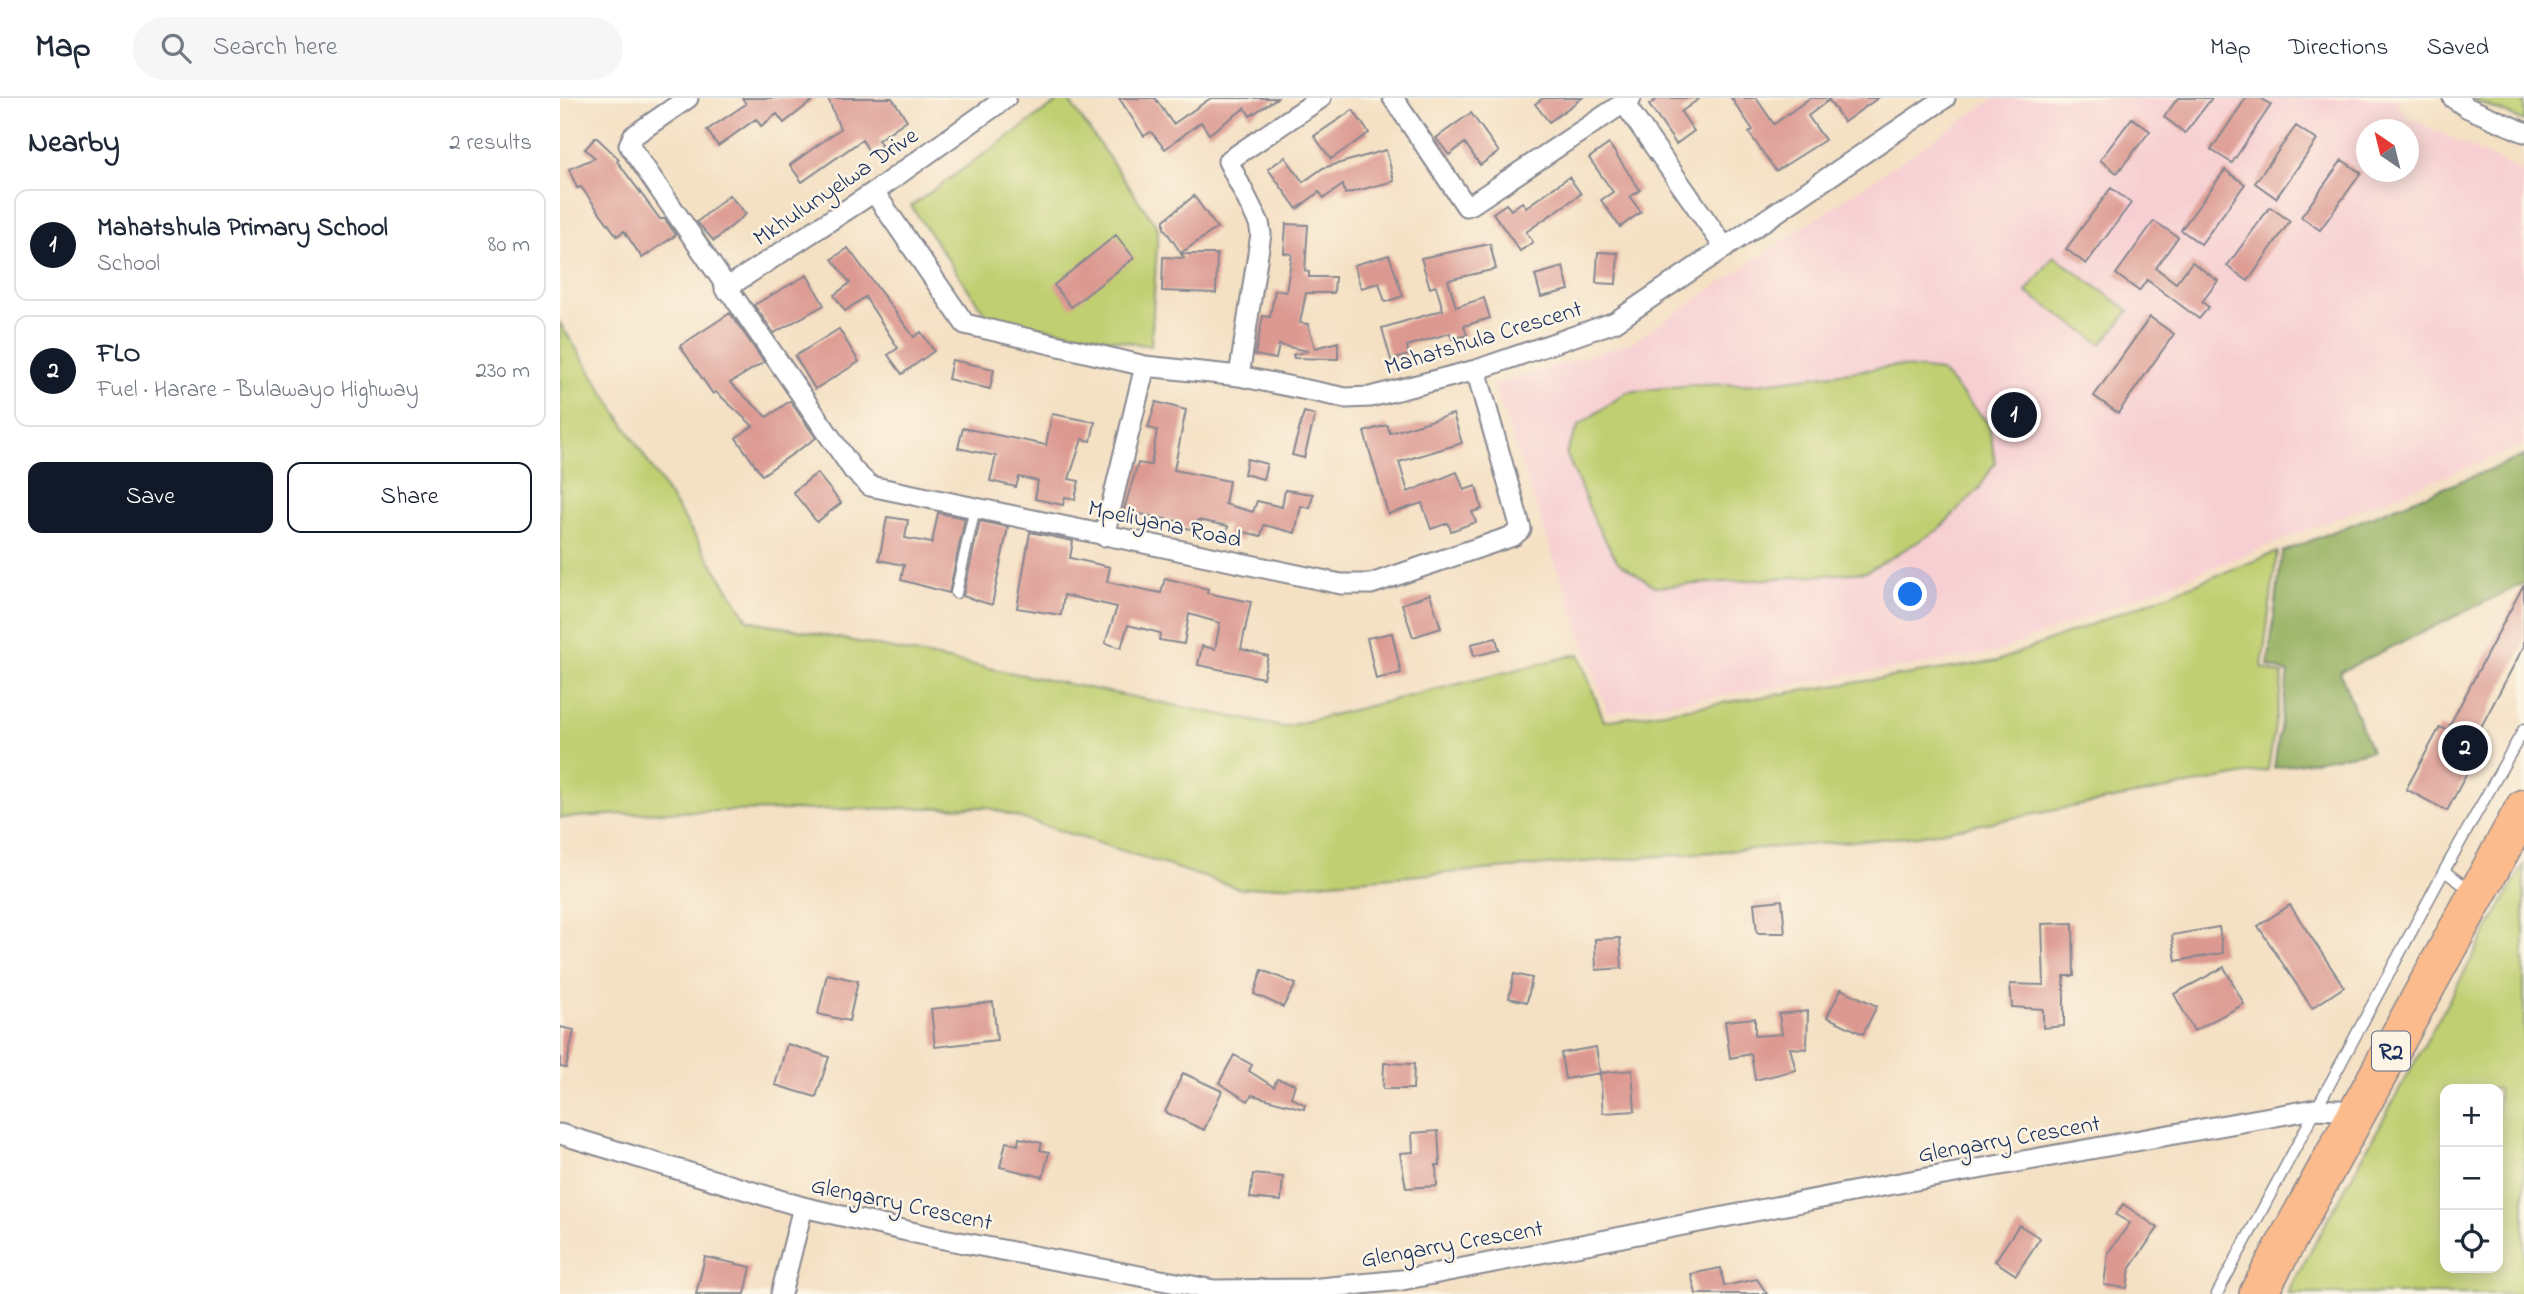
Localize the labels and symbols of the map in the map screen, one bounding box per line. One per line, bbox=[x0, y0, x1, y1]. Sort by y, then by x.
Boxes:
north arrow bbox=[2356, 119, 2419, 182]
street label: Mkhulunyelwa Drive bbox=[747, 120, 927, 257]
street label: Mahatshula Crescent bbox=[1381, 293, 1587, 386]
pin: 1 bbox=[1991, 389, 2037, 441]
street label: Mpeliyana Road bbox=[1084, 492, 1245, 560]
your location bbox=[1893, 577, 1927, 611]
pin: 2 bbox=[2442, 722, 2488, 774]
road number: R2 bbox=[2372, 1032, 2410, 1070]
street label: Glengarry Crescent bbox=[1916, 1107, 2104, 1175]
street label: Glengarry Crescent bbox=[807, 1169, 995, 1243]
street label: Glengarry Crescent bbox=[1359, 1212, 1547, 1280]

